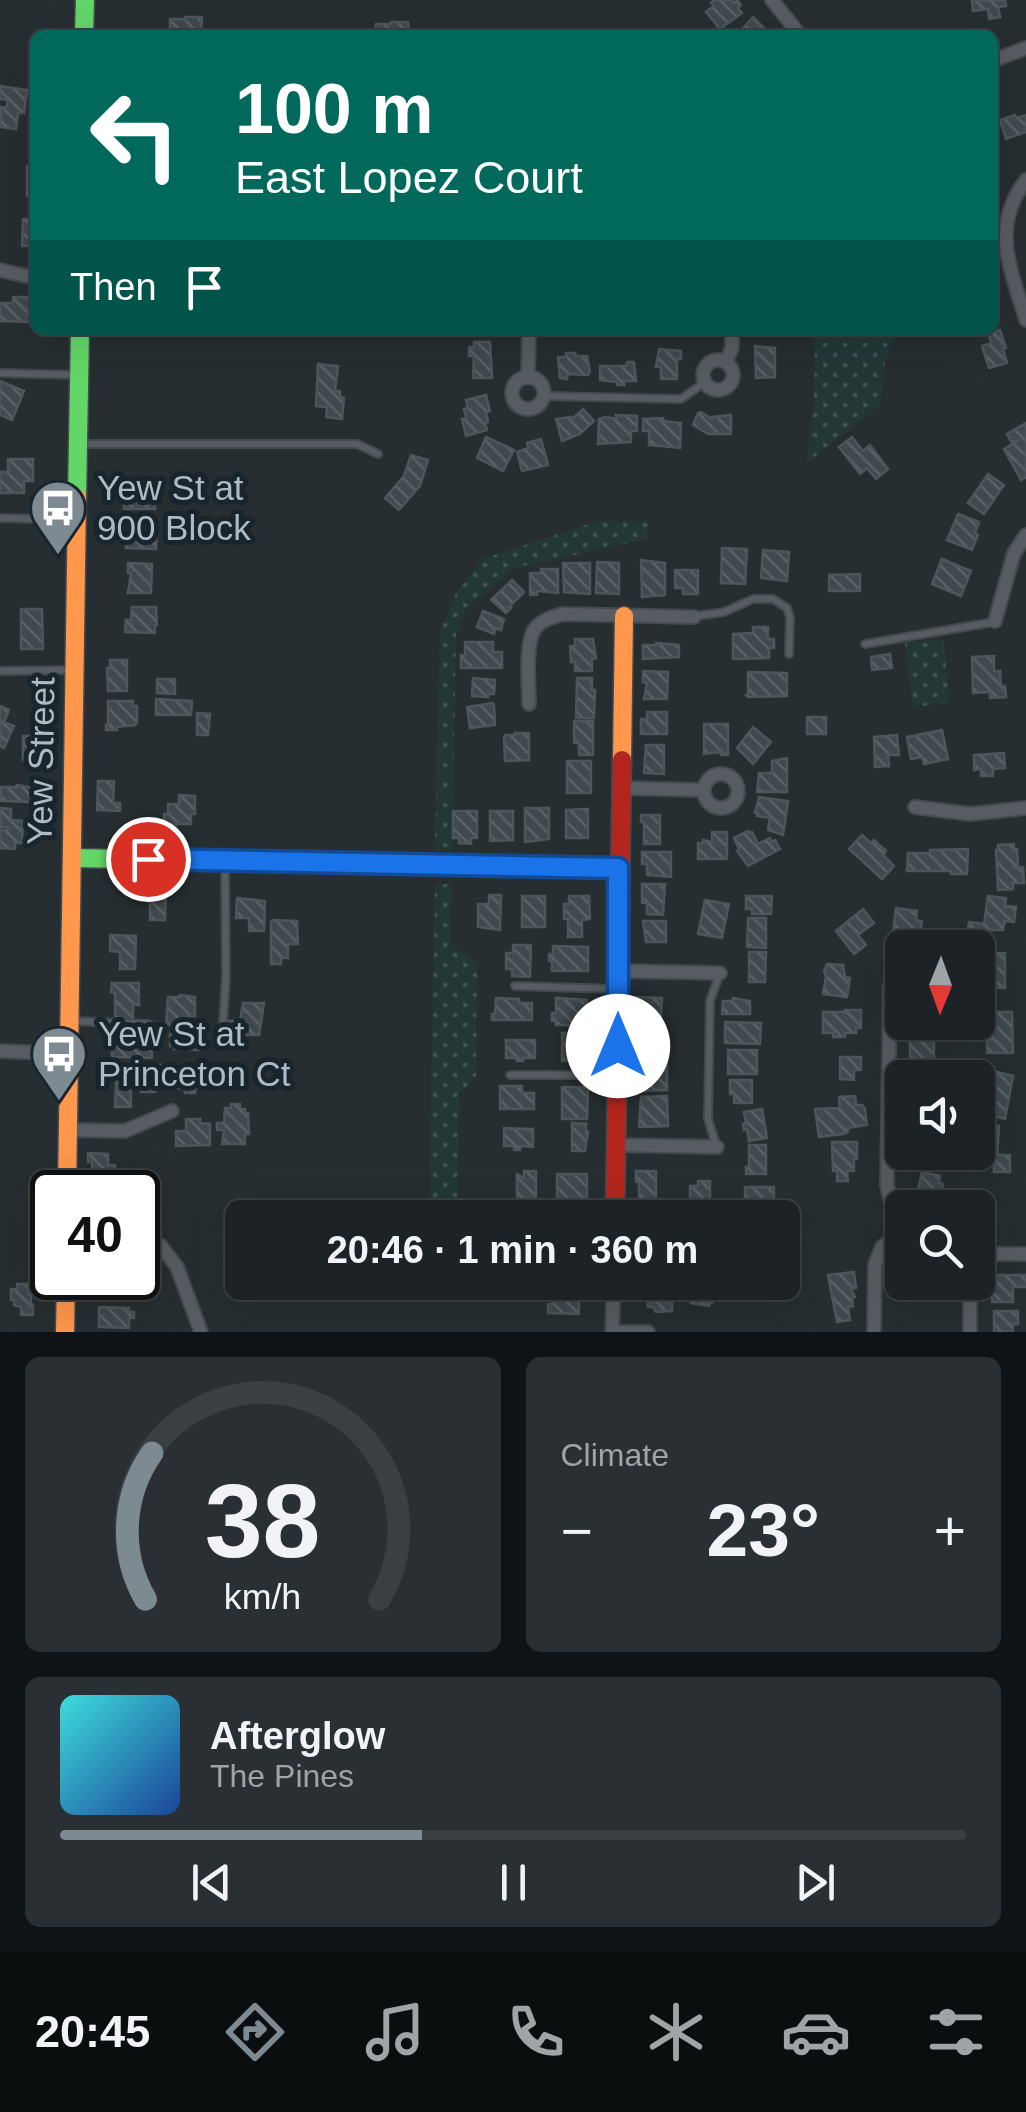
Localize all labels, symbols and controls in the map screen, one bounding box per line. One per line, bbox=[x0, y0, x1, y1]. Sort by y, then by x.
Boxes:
icon: left bbox=[70, 70, 200, 200]
text: 100 m bbox=[235, 70, 433, 148]
text: East Lopez Court bbox=[235, 152, 583, 203]
icon: arrive bbox=[177, 260, 232, 315]
text: Then bbox=[70, 266, 157, 308]
place label: Yew St at 900 Block bbox=[97, 468, 251, 547]
bus stop icon: Yew St at 900 Block bbox=[28, 478, 88, 557]
street label: Yew Street bbox=[20, 676, 61, 845]
pin bbox=[106, 817, 191, 902]
icon: arrive bbox=[121, 832, 176, 887]
north arrow bbox=[885, 930, 995, 1040]
map controls bbox=[885, 930, 995, 1300]
position arrow bbox=[566, 994, 670, 1098]
place label: Yew St at Princeton Ct bbox=[98, 1014, 291, 1093]
bus stop icon: Yew St at Princeton Ct bbox=[29, 1024, 89, 1103]
button: sound bbox=[885, 1060, 995, 1170]
speed limit sign: 40 bbox=[30, 1170, 160, 1300]
button: search bbox=[885, 1190, 995, 1300]
text: 20:46 · 1 min · 360 m bbox=[327, 1229, 698, 1271]
text: Climate bbox=[561, 1437, 669, 1473]
text: 38 bbox=[205, 1463, 321, 1579]
text: 23° bbox=[707, 1488, 820, 1572]
text: − bbox=[561, 1500, 593, 1562]
text: + bbox=[934, 1500, 966, 1562]
text: km/h bbox=[224, 1577, 301, 1617]
text: Afterglow bbox=[210, 1715, 385, 1757]
text: The Pines bbox=[210, 1758, 354, 1794]
icon: previous bbox=[184, 1855, 239, 1910]
icon: pause bbox=[486, 1855, 541, 1910]
icon: next bbox=[788, 1855, 843, 1910]
icon: directions bbox=[220, 1997, 290, 2067]
icon: music bbox=[360, 1997, 430, 2067]
icon: phone bbox=[501, 1997, 571, 2067]
icon: climate bbox=[641, 1997, 711, 2067]
icon: car bbox=[781, 1997, 851, 2067]
icon: filters bbox=[921, 1997, 991, 2067]
text: 20:45 bbox=[35, 2006, 150, 2057]

